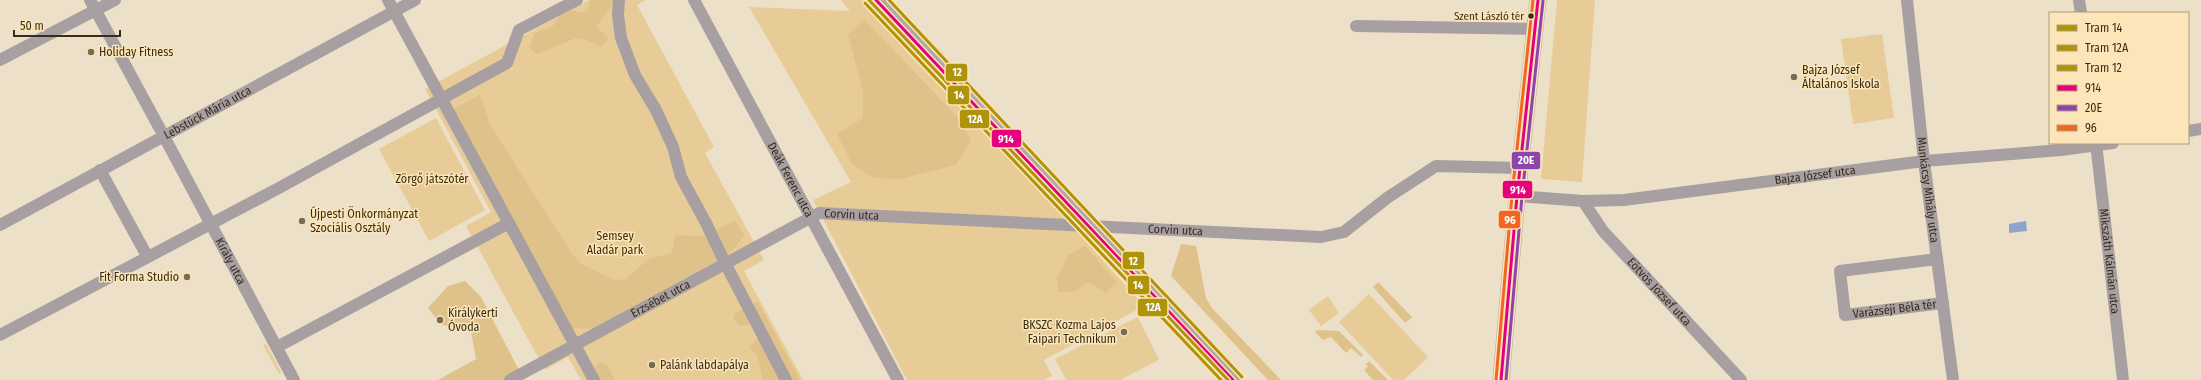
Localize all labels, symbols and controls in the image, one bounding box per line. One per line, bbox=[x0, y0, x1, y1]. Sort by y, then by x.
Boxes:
place label: Szent László tér bbox=[1454, 10, 1524, 23]
marker: Szent László tér bbox=[1526, 11, 1536, 21]
scale bar bbox=[14, 12, 120, 38]
legend bbox=[2049, 12, 2189, 144]
text: 50 m bbox=[20, 19, 44, 33]
text: Tram 14 bbox=[2085, 21, 2123, 35]
text: Tram 12A bbox=[2085, 41, 2129, 55]
place label: Holiday Fitness bbox=[99, 45, 173, 59]
marker: Holiday Fitness bbox=[86, 47, 96, 57]
text: Tram 12 bbox=[2085, 61, 2122, 75]
line badge: 12 bbox=[945, 63, 968, 82]
place label: Bajza József Általános Iskola bbox=[1802, 63, 1880, 91]
text: 12 bbox=[952, 66, 962, 79]
marker: Bajza József Általános Iskola bbox=[1789, 72, 1799, 82]
text: 914 bbox=[2085, 81, 2101, 95]
street label: Lebstück Mária utca bbox=[161, 83, 254, 142]
line badge: 14 bbox=[947, 85, 970, 105]
text: 14 bbox=[954, 89, 964, 102]
text: 20E bbox=[2085, 101, 2103, 115]
line badge: 12A bbox=[959, 109, 990, 129]
text: 12A bbox=[967, 113, 984, 126]
text: 96 bbox=[2085, 121, 2097, 135]
line badge: 914 bbox=[991, 129, 1022, 148]
text: 914 bbox=[998, 133, 1014, 146]
street label: Munkácsy Mihály utca bbox=[1914, 136, 1942, 244]
street label: Deák Ferenc utca bbox=[765, 140, 816, 220]
line badge: 20E bbox=[1511, 151, 1541, 170]
text: 20E bbox=[1517, 154, 1534, 167]
street label: Bajza József utca bbox=[1774, 163, 1857, 187]
park label: Zörgő játszótér bbox=[395, 172, 469, 186]
line badge: 914 bbox=[1502, 180, 1533, 199]
text: 914 bbox=[1510, 184, 1526, 197]
place label: Újpesti Önkormányzat Szociális Osztály bbox=[310, 205, 418, 235]
street label: Corvin utca bbox=[824, 206, 880, 223]
street label: Mikszáth Kálmán utca bbox=[2096, 208, 2122, 315]
line badge: 96 bbox=[1498, 210, 1521, 229]
text: 96 bbox=[1504, 214, 1516, 227]
marker: Újpesti Önkormányzat Szociális Osztály bbox=[297, 216, 307, 226]
street label: Corvin utca bbox=[1148, 222, 1203, 238]
park label: Semsey Aladár park bbox=[587, 229, 644, 257]
street label: Király utca bbox=[212, 235, 249, 287]
line badge: 12 bbox=[1122, 251, 1145, 270]
text: 12 bbox=[1128, 255, 1138, 268]
street label: Eötvös József utca bbox=[1624, 255, 1694, 329]
place label: Fit Forma Studio bbox=[99, 270, 179, 284]
marker: Fit Forma Studio bbox=[182, 272, 192, 282]
line badge: 14 bbox=[1127, 275, 1150, 295]
street label: Erzsébet utca bbox=[628, 277, 693, 320]
text: 14 bbox=[1133, 279, 1143, 292]
street label: Varázséji Béla tér bbox=[1852, 297, 1938, 321]
line badge: 12A bbox=[1137, 298, 1168, 317]
text: 12A bbox=[1145, 301, 1162, 314]
place label: Királykerti Óvoda bbox=[448, 306, 498, 334]
marker: Királykerti Óvoda bbox=[435, 315, 445, 325]
place label: BKSZC Kozma Lajos Faipari Technikum bbox=[1023, 318, 1116, 346]
marker: BKSZC Kozma Lajos Faipari Technikum bbox=[1119, 327, 1129, 337]
place label: Palánk labdapálya bbox=[660, 358, 749, 372]
marker: Palánk labdapálya bbox=[647, 360, 657, 370]

